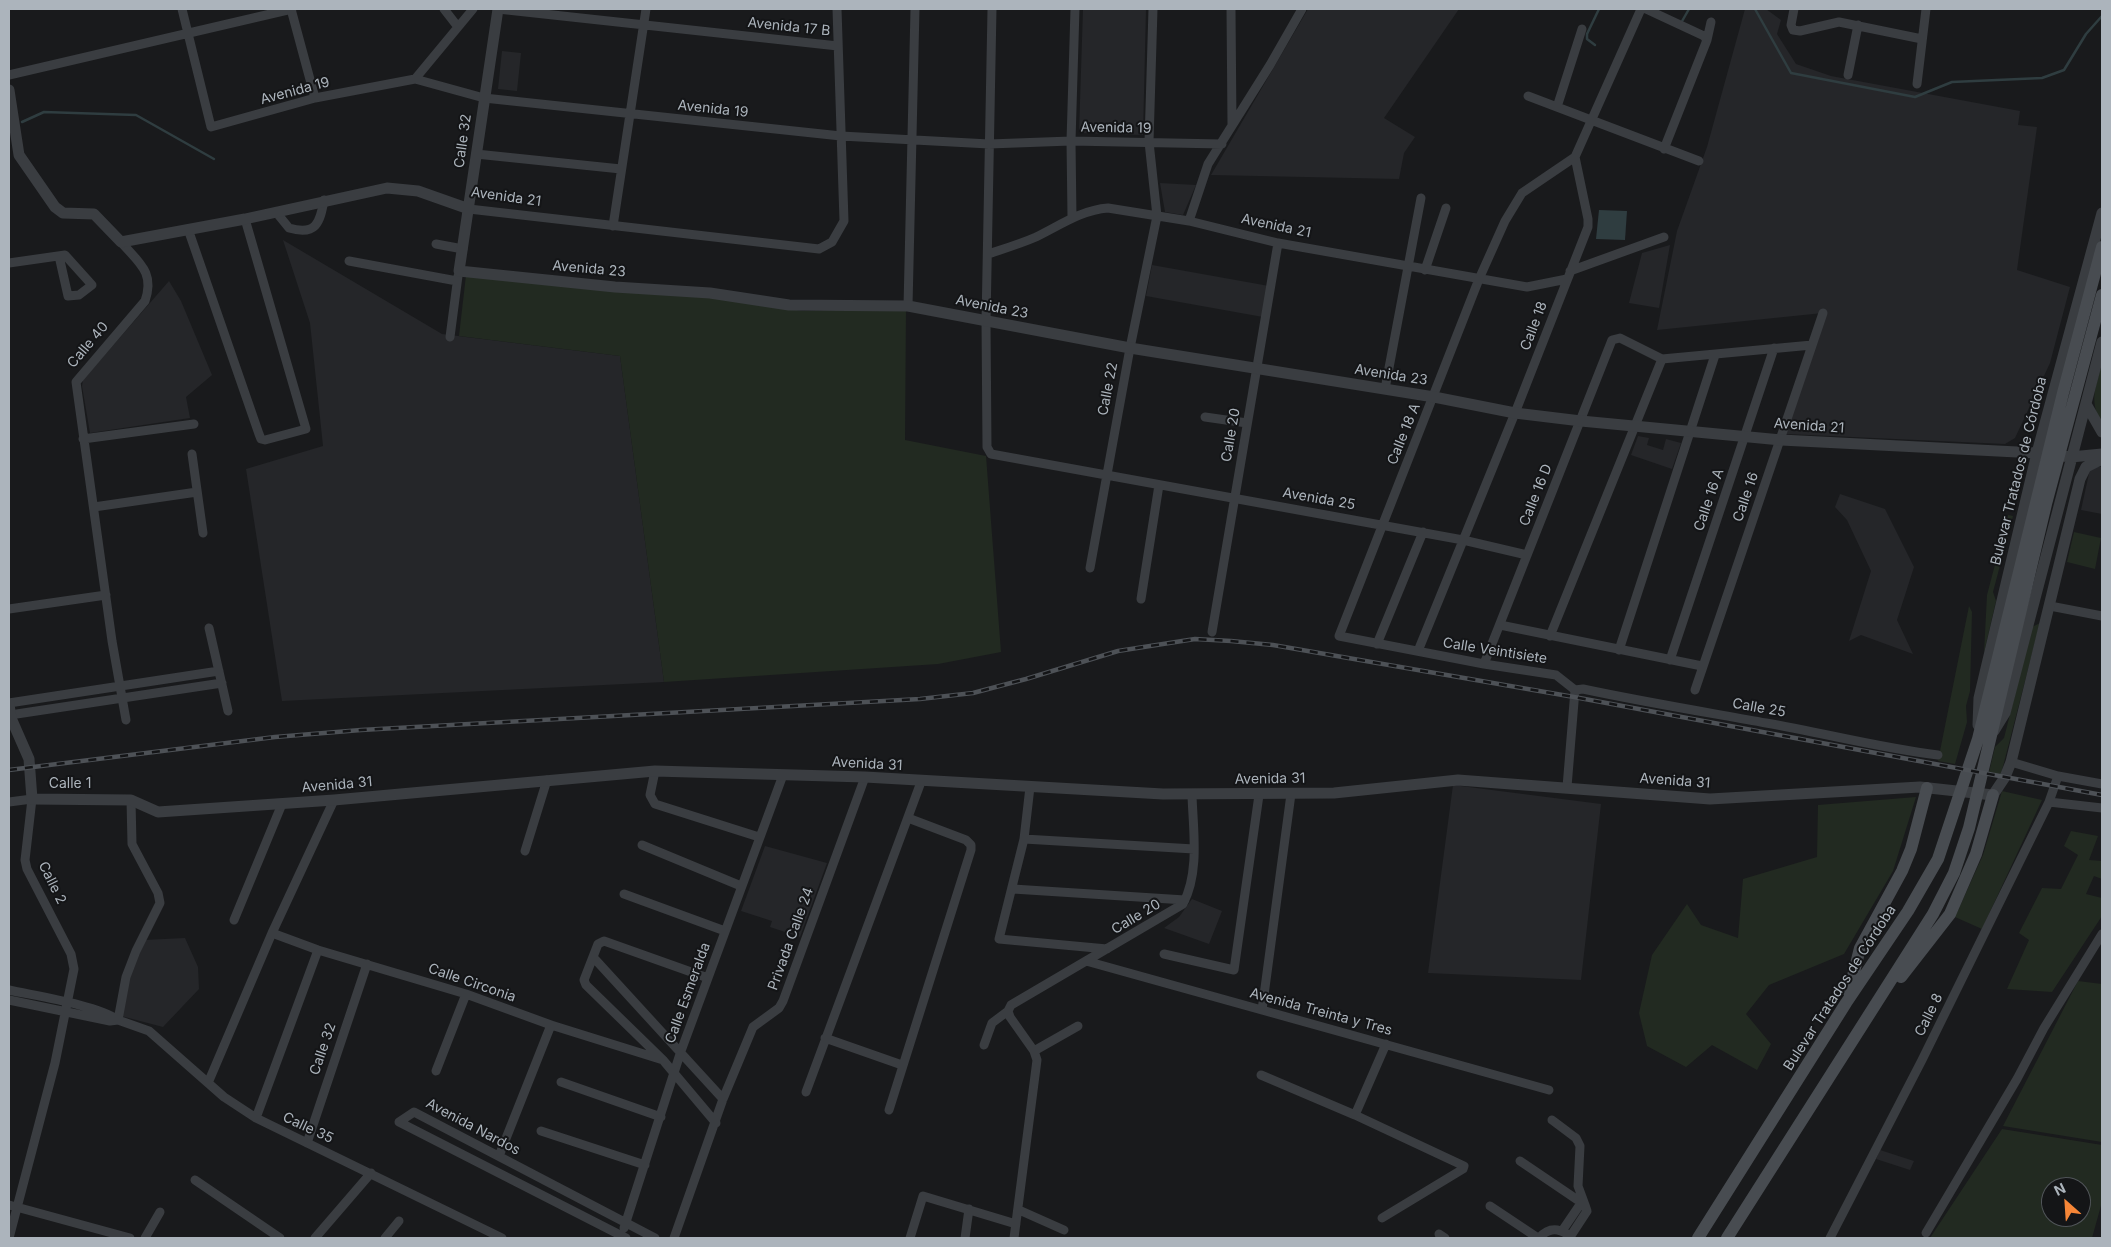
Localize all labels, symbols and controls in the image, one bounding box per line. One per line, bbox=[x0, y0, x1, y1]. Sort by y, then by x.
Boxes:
street label: Avenida 17 B bbox=[747, 14, 831, 40]
street label: Avenida 19 bbox=[259, 74, 331, 108]
street label: Avenida 19 bbox=[677, 97, 749, 121]
street label: Calle 32 bbox=[451, 113, 475, 169]
street label: Avenida 19 bbox=[1080, 119, 1152, 137]
street label: Avenida 21 bbox=[470, 184, 542, 210]
street label: Avenida 21 bbox=[1240, 210, 1312, 242]
street label: Avenida 23 bbox=[552, 257, 626, 281]
street label: Avenida 23 bbox=[954, 292, 1030, 322]
street label: Calle 18 bbox=[1517, 299, 1551, 353]
street label: Calle 40 bbox=[64, 319, 112, 371]
street label: Calle 22 bbox=[1095, 361, 1121, 417]
street label: Avenida 23 bbox=[1353, 361, 1429, 389]
street label: Bulevar Tratados de Córdoba bbox=[1987, 375, 2051, 567]
street label: Calle 18 A bbox=[1384, 401, 1424, 467]
street label: Calle 20 bbox=[1218, 407, 1244, 463]
street label: Avenida 21 bbox=[1773, 415, 1845, 437]
street label: Calle 16 D bbox=[1516, 462, 1556, 528]
street label: Calle 16 A bbox=[1690, 467, 1728, 533]
street label: Calle 16 bbox=[1730, 470, 1762, 524]
street label: Avenida 25 bbox=[1281, 484, 1357, 514]
street label: Calle Veintisiete bbox=[1442, 634, 1548, 668]
street label: Calle 25 bbox=[1731, 695, 1787, 721]
street label: Avenida 31 bbox=[831, 754, 903, 774]
street label: Avenida 31 bbox=[1234, 770, 1306, 788]
street label: Avenida 31 bbox=[1639, 770, 1711, 792]
street label: Avenida 31 bbox=[301, 774, 373, 796]
street label: Calle 1 bbox=[49, 776, 91, 792]
street label: Calle 2 bbox=[34, 859, 70, 907]
street label: Privada Calle 24 bbox=[765, 885, 817, 993]
street label: Calle 20 bbox=[1108, 896, 1164, 938]
street label: Bulevar Tratados de Córdoba bbox=[1780, 902, 1900, 1074]
street label: Calle Esmeralda bbox=[662, 940, 714, 1046]
street label: Calle Circonia bbox=[426, 960, 518, 1006]
street label: Avenida Treinta y Tres bbox=[1248, 985, 1394, 1039]
street label: Calle 8 bbox=[1911, 991, 1947, 1039]
street label: Calle 32 bbox=[306, 1021, 340, 1077]
street label: Avenida Nardos bbox=[423, 1095, 523, 1159]
street label: Calle 35 bbox=[280, 1109, 336, 1147]
north arrow bbox=[2041, 1177, 2091, 1227]
text: N bbox=[2051, 1179, 2068, 1199]

